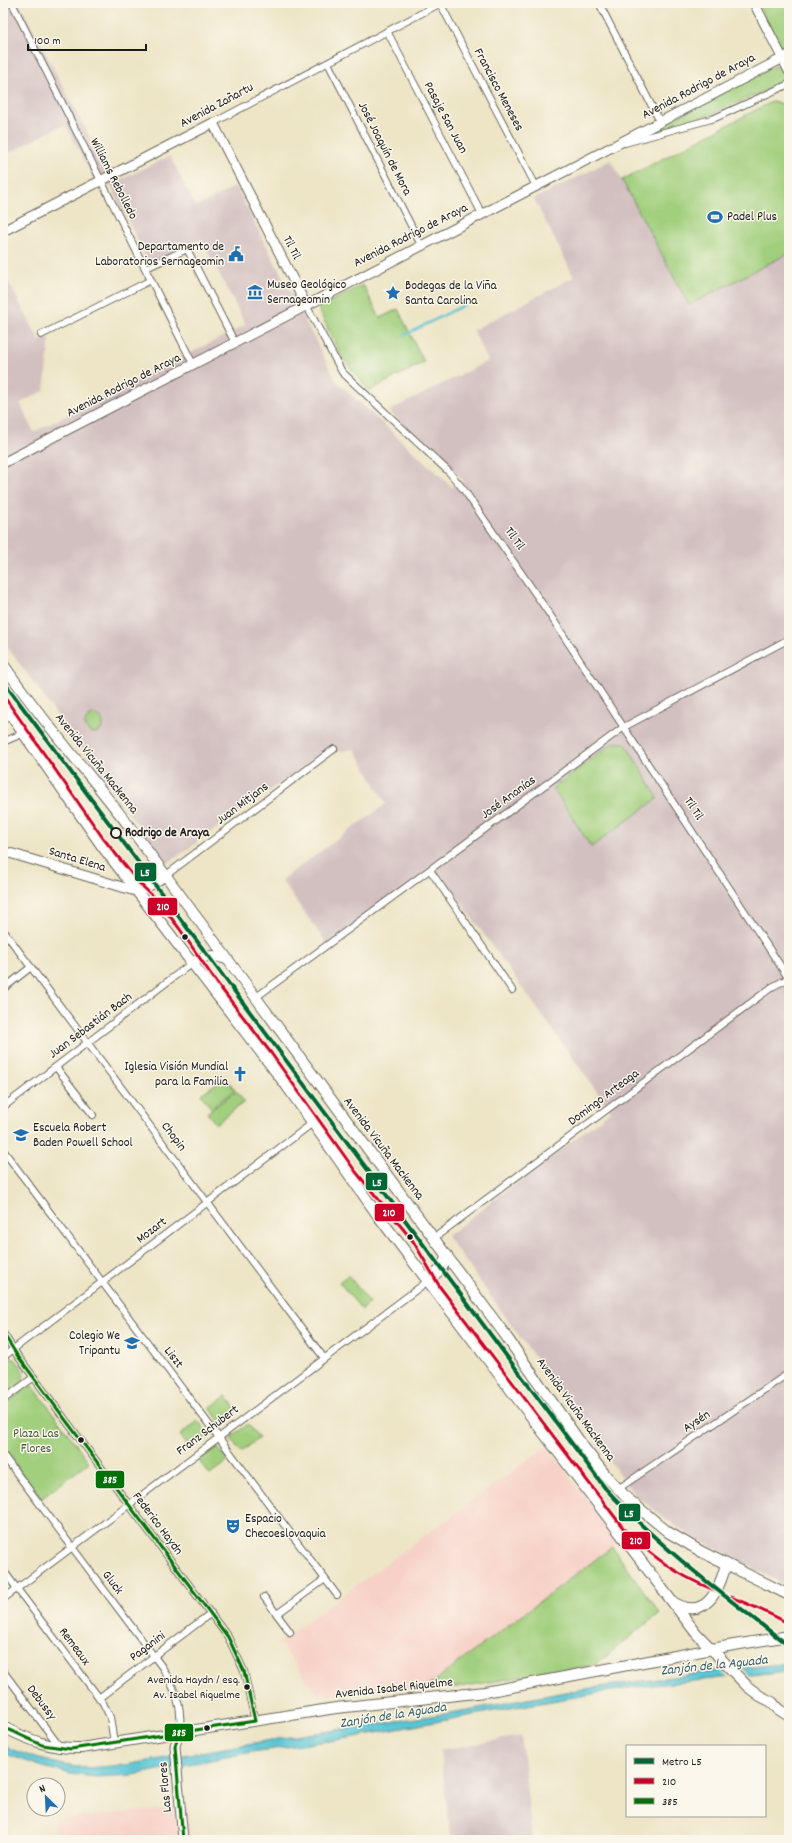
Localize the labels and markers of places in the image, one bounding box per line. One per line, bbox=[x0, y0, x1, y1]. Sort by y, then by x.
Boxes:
sports icon: Padel Plus bbox=[706, 208, 724, 226]
place label: Padel Plus bbox=[727, 208, 777, 227]
place label: Departamento de Laboratorios Sernageomin bbox=[95, 238, 224, 272]
public building icon: Departamento de Laboratorios Sernageomin bbox=[227, 245, 245, 263]
place label: Museo Geológico Sernageomin bbox=[267, 276, 346, 310]
place label: Bodegas de la Viña Santa Carolina bbox=[405, 277, 498, 311]
museum icon: Museo Geológico Sernageomin bbox=[246, 283, 264, 301]
place icon: Bodegas de la Viña Santa Carolina bbox=[384, 284, 402, 302]
place label: Rodrigo de Araya bbox=[125, 824, 210, 843]
marker: Rodrigo de Araya bbox=[110, 827, 122, 839]
unlabelled marker bbox=[180, 932, 190, 942]
place label: Iglesia Visión Mundial para la Familia bbox=[124, 1058, 229, 1092]
church icon: Iglesia Visión Mundial para la Familia bbox=[231, 1065, 249, 1083]
place label: Escuela Robert Baden Powell School bbox=[33, 1119, 133, 1153]
school or university icon: Escuela Robert Baden Powell School bbox=[12, 1126, 30, 1144]
unlabelled marker bbox=[405, 1232, 415, 1242]
place label: Colegio We Tripantu bbox=[69, 1327, 120, 1361]
school or university icon: Colegio We Tripantu bbox=[123, 1334, 141, 1352]
unlabelled marker bbox=[76, 1435, 86, 1445]
place label: Espacio Checoeslovaquia bbox=[245, 1510, 326, 1544]
theatre icon: Espacio Checoeslovaquia bbox=[224, 1517, 242, 1535]
place label: Avenida Haydn / esq. Av. Isabel Riquelme bbox=[147, 1672, 240, 1704]
marker: Avenida Haydn / esq. Av. Isabel Riquelme bbox=[242, 1682, 252, 1692]
unlabelled marker bbox=[202, 1723, 212, 1733]

